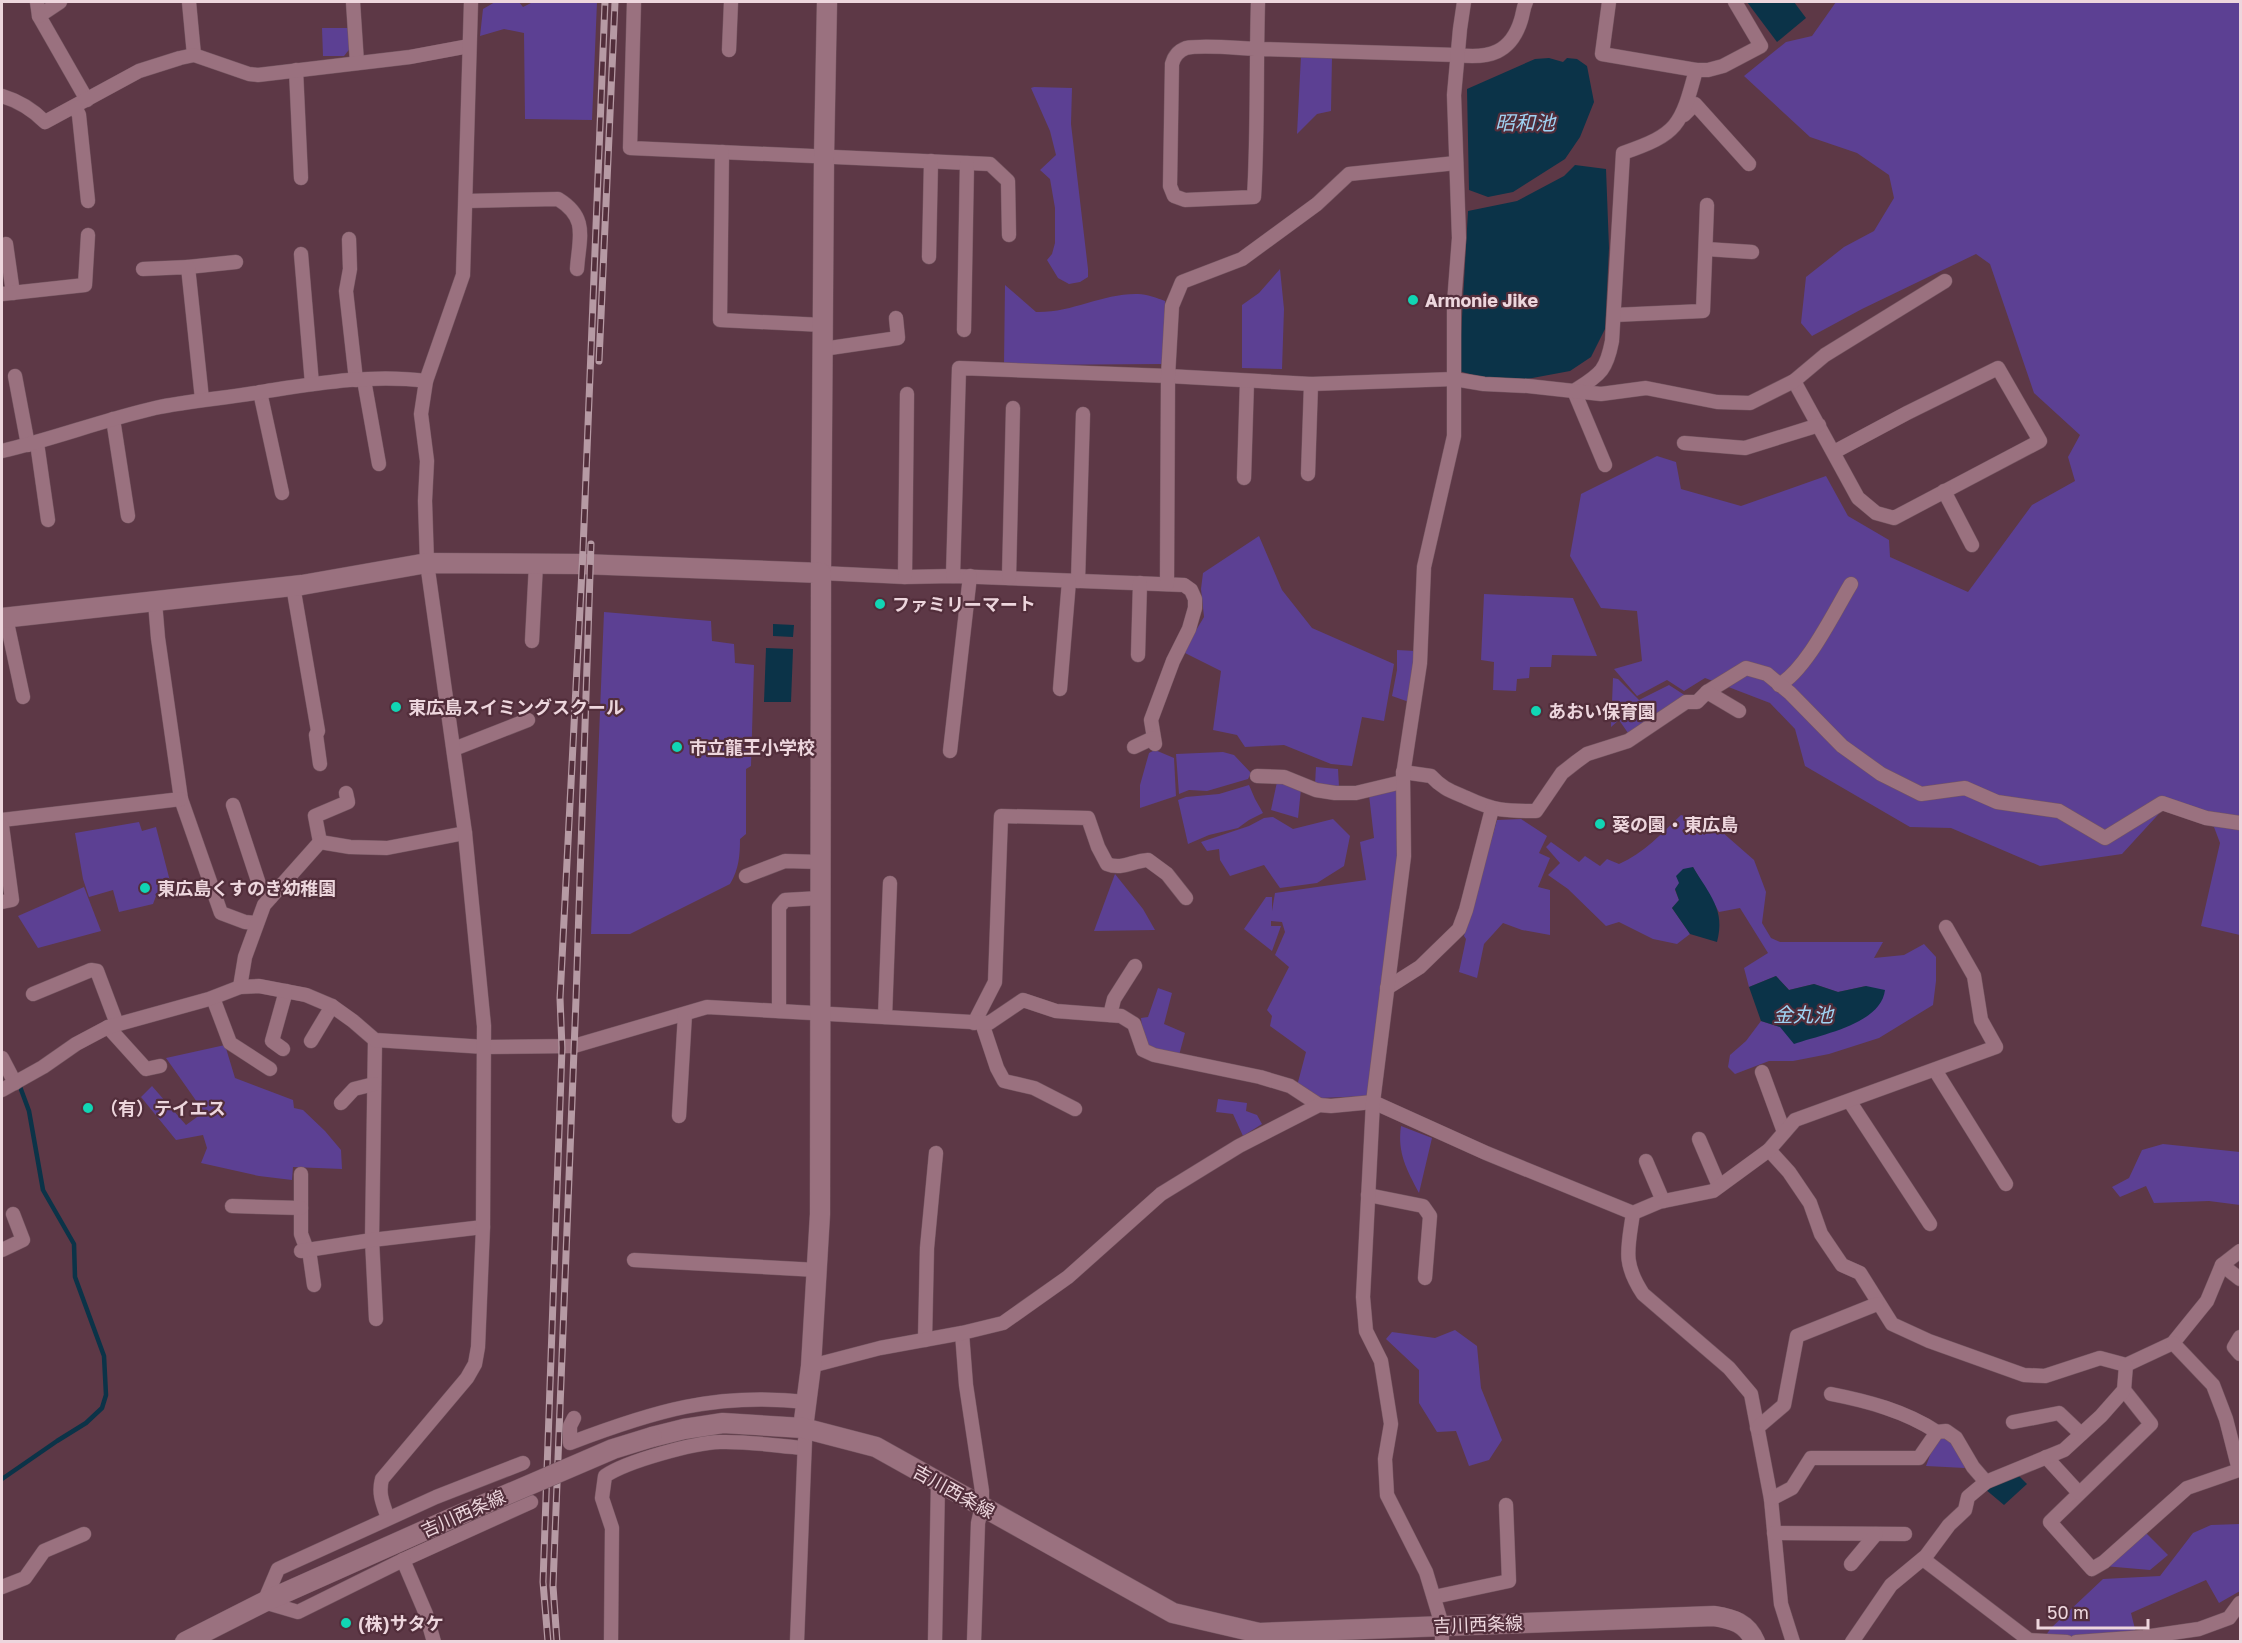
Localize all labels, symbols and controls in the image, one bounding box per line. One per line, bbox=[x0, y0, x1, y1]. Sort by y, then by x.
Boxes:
water label: 昭和池 bbox=[1495, 110, 1557, 134]
place label: Armonie Jike bbox=[1425, 289, 1539, 311]
marker: Armonie Jike bbox=[1406, 293, 1420, 307]
place label: ファミリーマート bbox=[892, 593, 1036, 615]
marker: ファミリーマート bbox=[873, 597, 887, 611]
place label: 東広島スイミングスクール bbox=[408, 696, 624, 718]
marker: 東広島スイミングスクール bbox=[389, 700, 403, 714]
place label: あおい保育園 bbox=[1548, 700, 1656, 722]
marker: あおい保育園 bbox=[1529, 704, 1543, 718]
place label: 市立龍王小学校 bbox=[689, 736, 815, 758]
marker: 市立龍王小学校 bbox=[670, 740, 684, 754]
place label: 葵の園・東広島 bbox=[1612, 813, 1738, 835]
marker: 葵の園・東広島 bbox=[1593, 817, 1607, 831]
place label: 東広島くすのき幼稚園 bbox=[157, 877, 336, 899]
marker: 東広島くすのき幼稚園 bbox=[138, 881, 152, 895]
water label: 金丸池 bbox=[1773, 1002, 1835, 1026]
place label: （有）テイエス bbox=[100, 1097, 226, 1119]
marker: （有）テイエス bbox=[81, 1101, 95, 1115]
street label: 吉川西条線 bbox=[909, 1460, 999, 1522]
street label: 吉川西条線 bbox=[417, 1485, 509, 1541]
scale bar bbox=[2038, 1592, 2148, 1630]
text: 50 m bbox=[2047, 1601, 2089, 1623]
street label: 吉川西条線 bbox=[1433, 1611, 1523, 1637]
place label: (株)サタケ bbox=[358, 1612, 444, 1634]
marker: (株)サタケ bbox=[339, 1616, 353, 1630]

